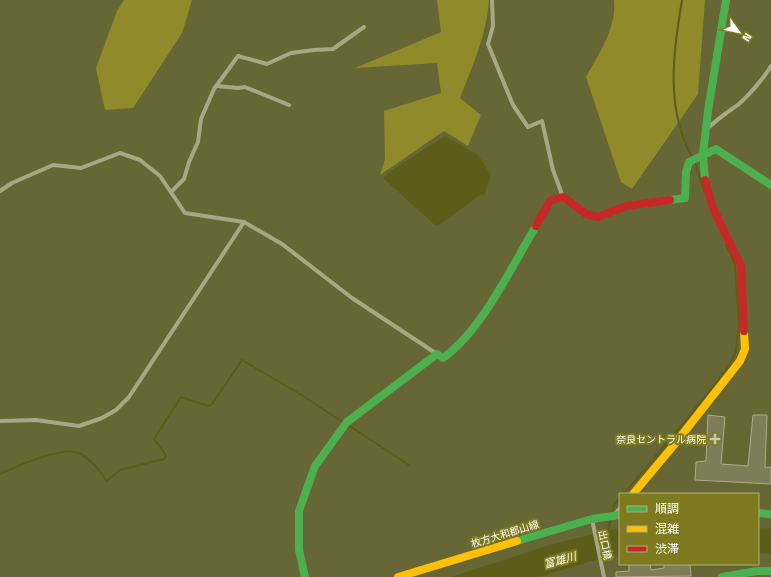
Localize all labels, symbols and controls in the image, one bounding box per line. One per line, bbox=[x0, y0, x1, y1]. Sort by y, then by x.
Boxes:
north arrow bbox=[719, 12, 759, 52]
text: N bbox=[739, 30, 756, 45]
place label: 奈良セントラル病院 bbox=[616, 432, 706, 447]
marker: 奈良セントラル病院 bbox=[709, 433, 721, 445]
legend bbox=[619, 493, 759, 565]
text: 順調 bbox=[655, 499, 679, 518]
street label: 枚方大和郡山線 bbox=[469, 517, 541, 551]
text: 混雑 bbox=[655, 519, 679, 538]
street label: 出口橋 bbox=[595, 529, 615, 561]
text: 渋滞 bbox=[655, 539, 679, 558]
water label: 富雄川 bbox=[542, 548, 579, 572]

